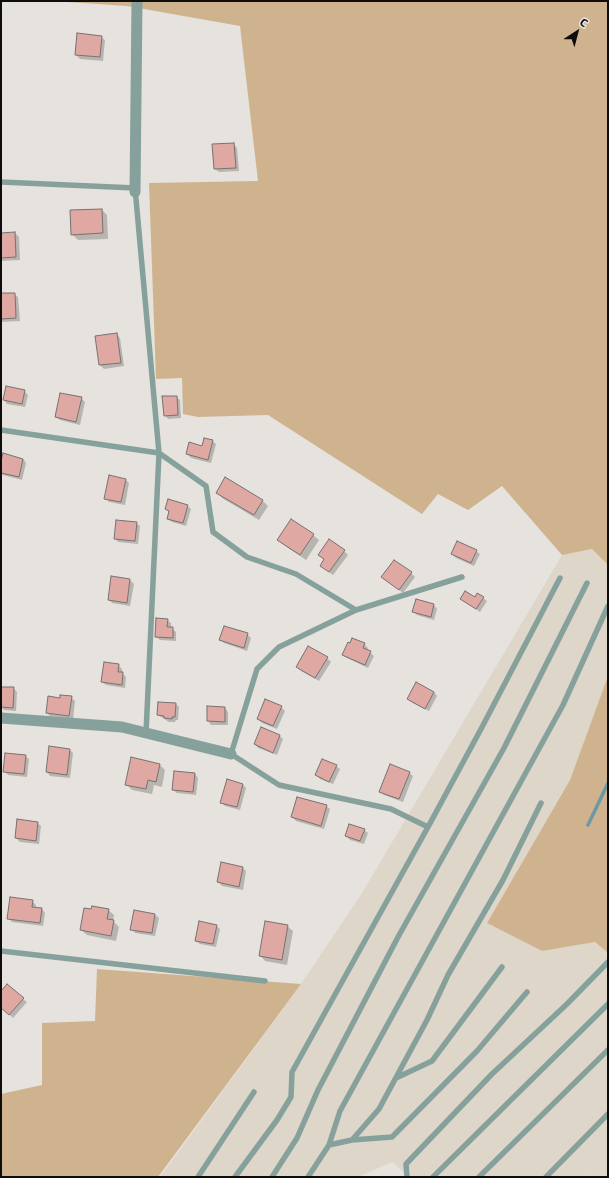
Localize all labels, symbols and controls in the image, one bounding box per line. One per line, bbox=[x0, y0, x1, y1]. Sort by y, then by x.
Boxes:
north arrow bbox=[557, 12, 597, 52]
text: С bbox=[578, 15, 591, 29]

